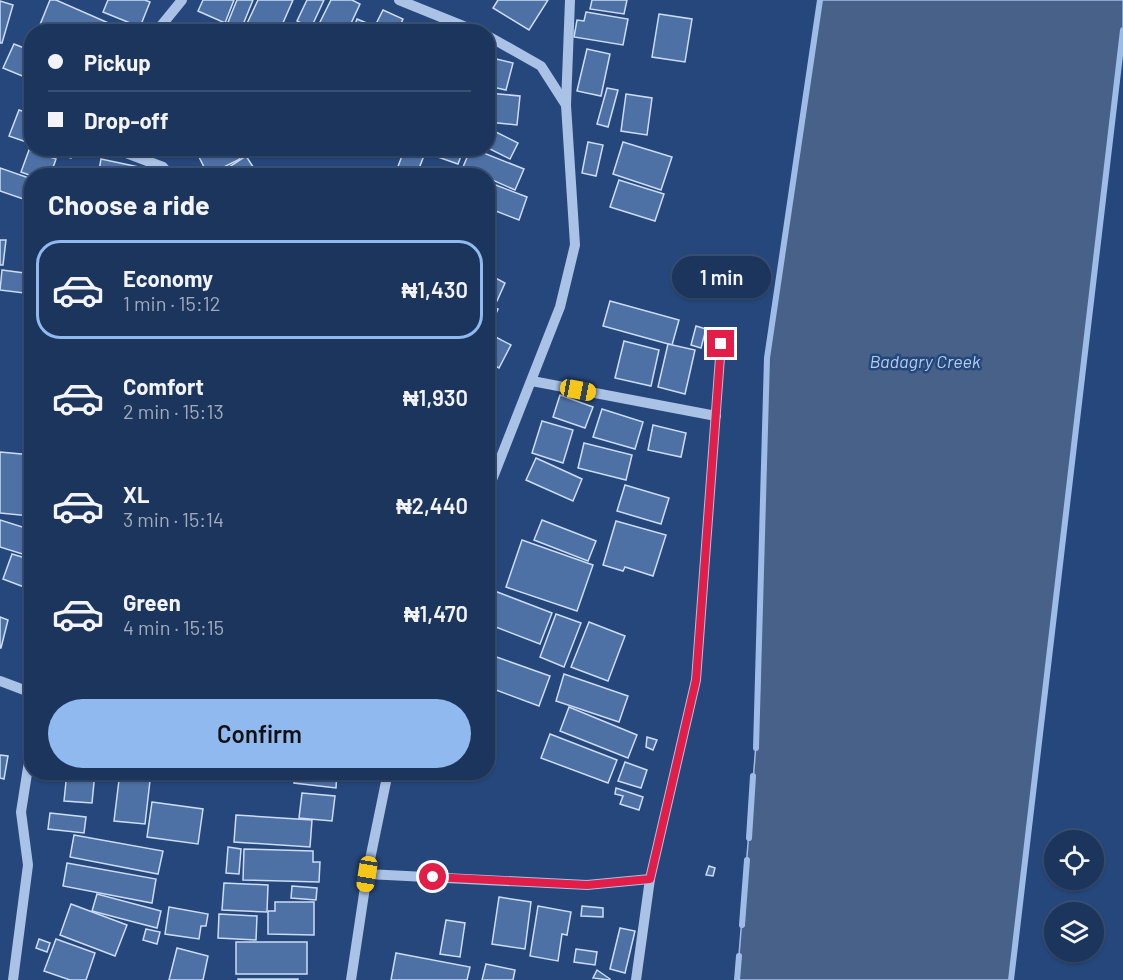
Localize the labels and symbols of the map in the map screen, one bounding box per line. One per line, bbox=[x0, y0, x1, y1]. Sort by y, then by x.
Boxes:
callout: 1 min bbox=[672, 257, 771, 299]
route end bbox=[707, 330, 734, 357]
water label: Badagry Creek bbox=[869, 350, 981, 372]
car bbox=[559, 378, 597, 402]
car bbox=[355, 855, 379, 893]
route start bbox=[419, 863, 446, 890]

